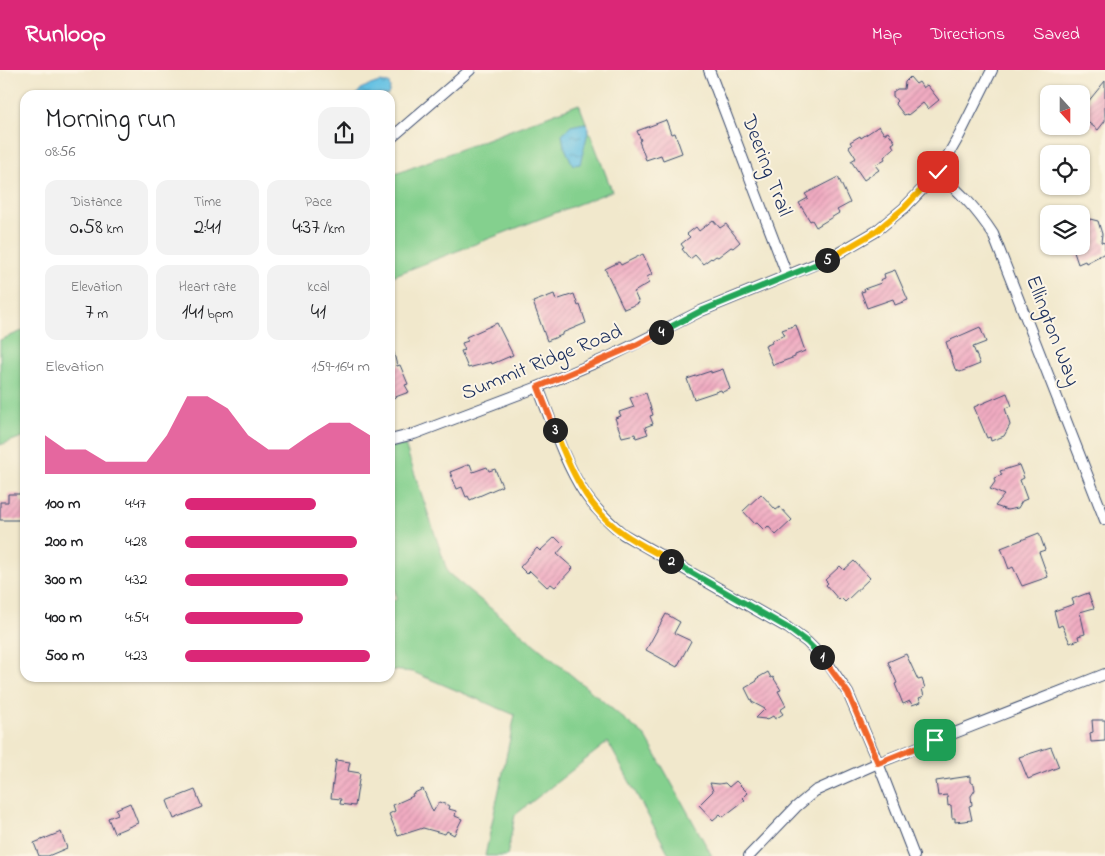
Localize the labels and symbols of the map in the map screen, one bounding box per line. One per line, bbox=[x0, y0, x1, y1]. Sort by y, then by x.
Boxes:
north arrow bbox=[1040, 85, 1090, 135]
street label: Deering Trail bbox=[731, 110, 799, 222]
pin bbox=[917, 151, 959, 193]
pin: 5 bbox=[814, 248, 840, 272]
street label: Ellington Way bbox=[1015, 271, 1087, 391]
street label: Summit Ridge Road bbox=[457, 317, 628, 411]
pin: 4 bbox=[648, 320, 674, 344]
pin: 3 bbox=[542, 418, 568, 442]
pin: 2 bbox=[658, 548, 684, 574]
pin: 1 bbox=[810, 644, 834, 670]
pin bbox=[914, 719, 956, 761]

